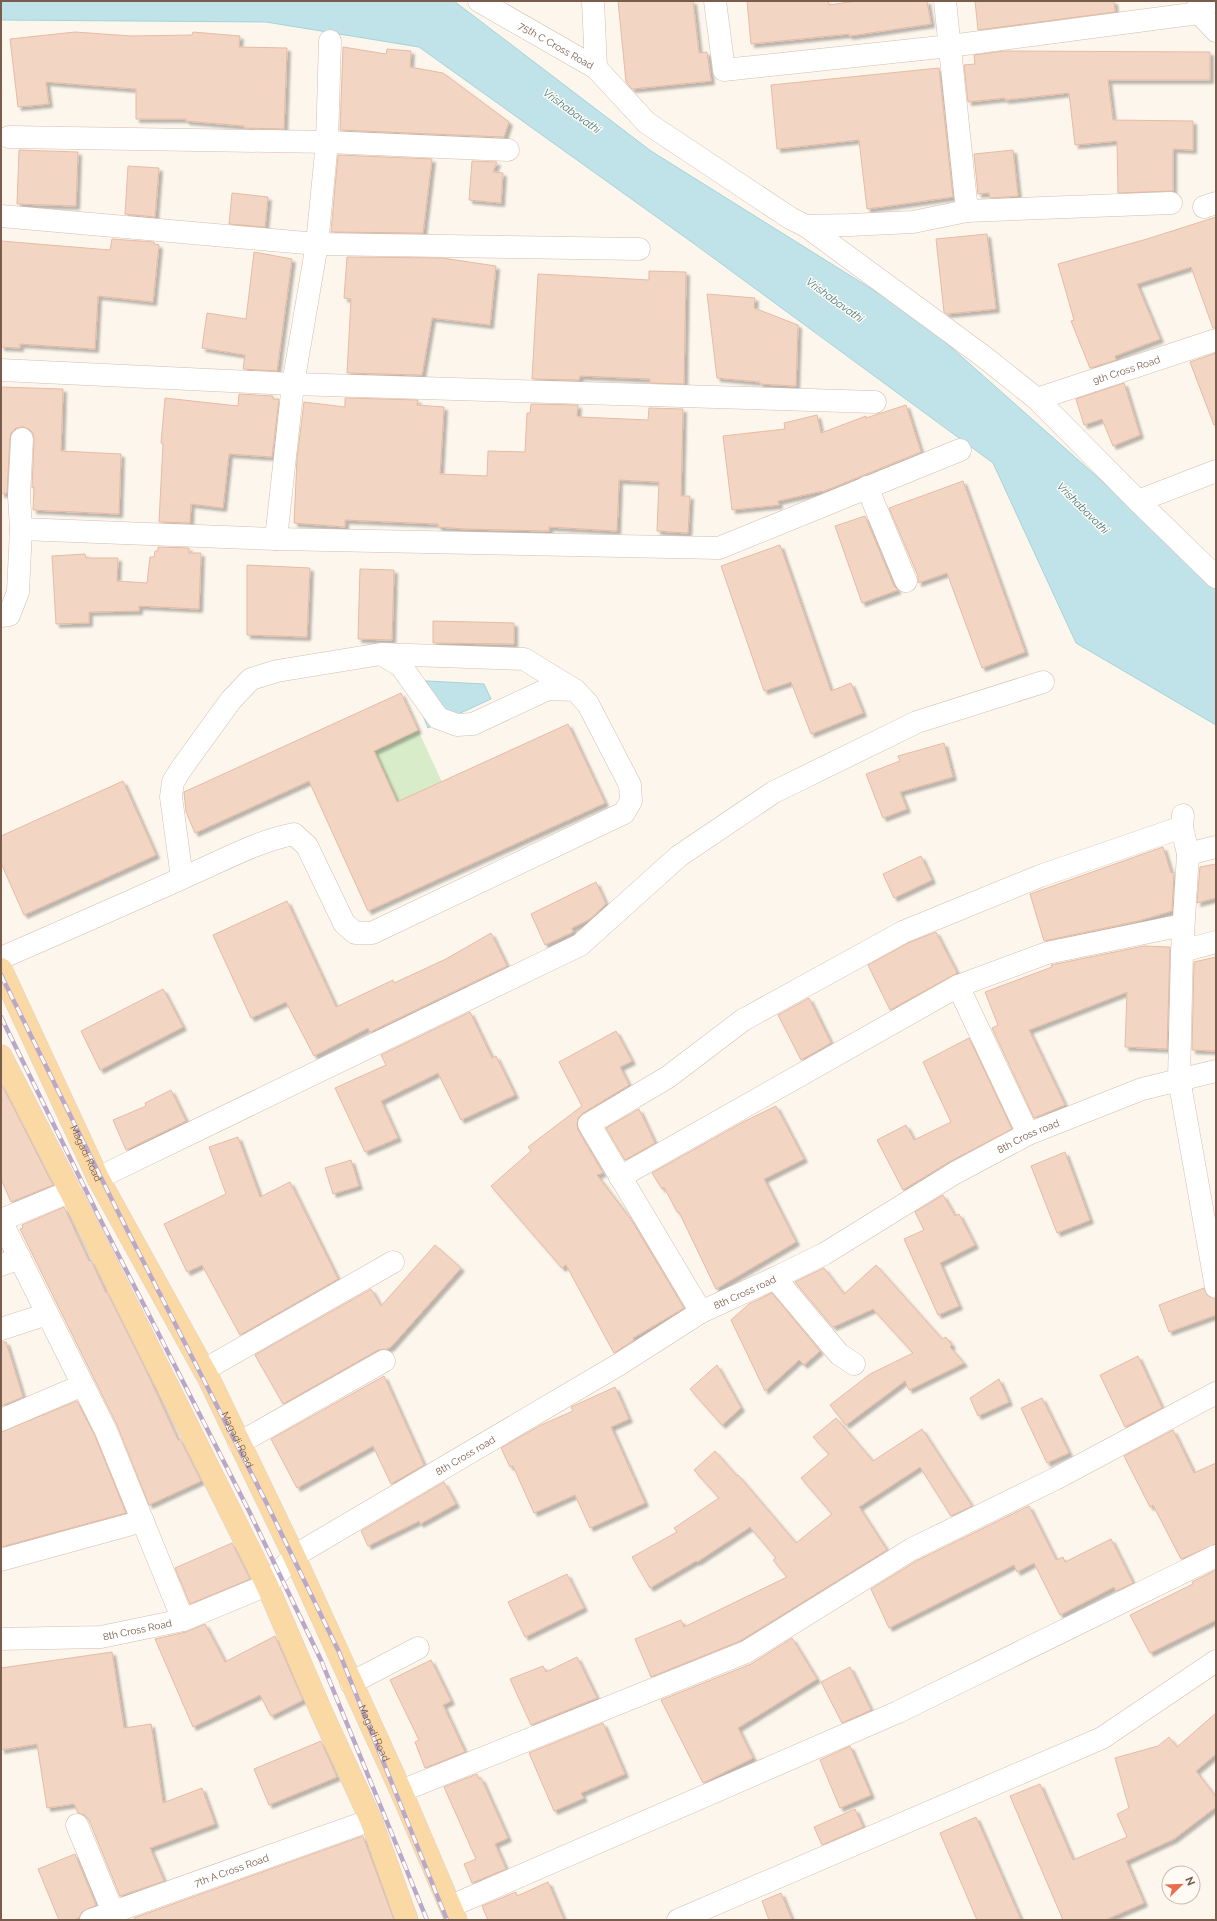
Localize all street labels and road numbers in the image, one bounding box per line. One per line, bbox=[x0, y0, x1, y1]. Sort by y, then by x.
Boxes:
street label: 75th C Cross Road bbox=[517, 20, 595, 71]
street label: 9th Cross Road bbox=[1091, 354, 1161, 386]
street label: 8th Cross road bbox=[995, 1117, 1061, 1155]
street label: Magadi Road bbox=[68, 1123, 104, 1183]
street label: 8th Cross road bbox=[712, 1273, 778, 1311]
street label: Magadi Road bbox=[219, 1410, 256, 1469]
street label: 8th Cross road bbox=[434, 1434, 497, 1477]
street label: 8th Cross Road bbox=[102, 1617, 173, 1642]
street label: Magadi Road bbox=[357, 1703, 392, 1763]
street label: 7th A Cross Road bbox=[193, 1852, 270, 1889]

